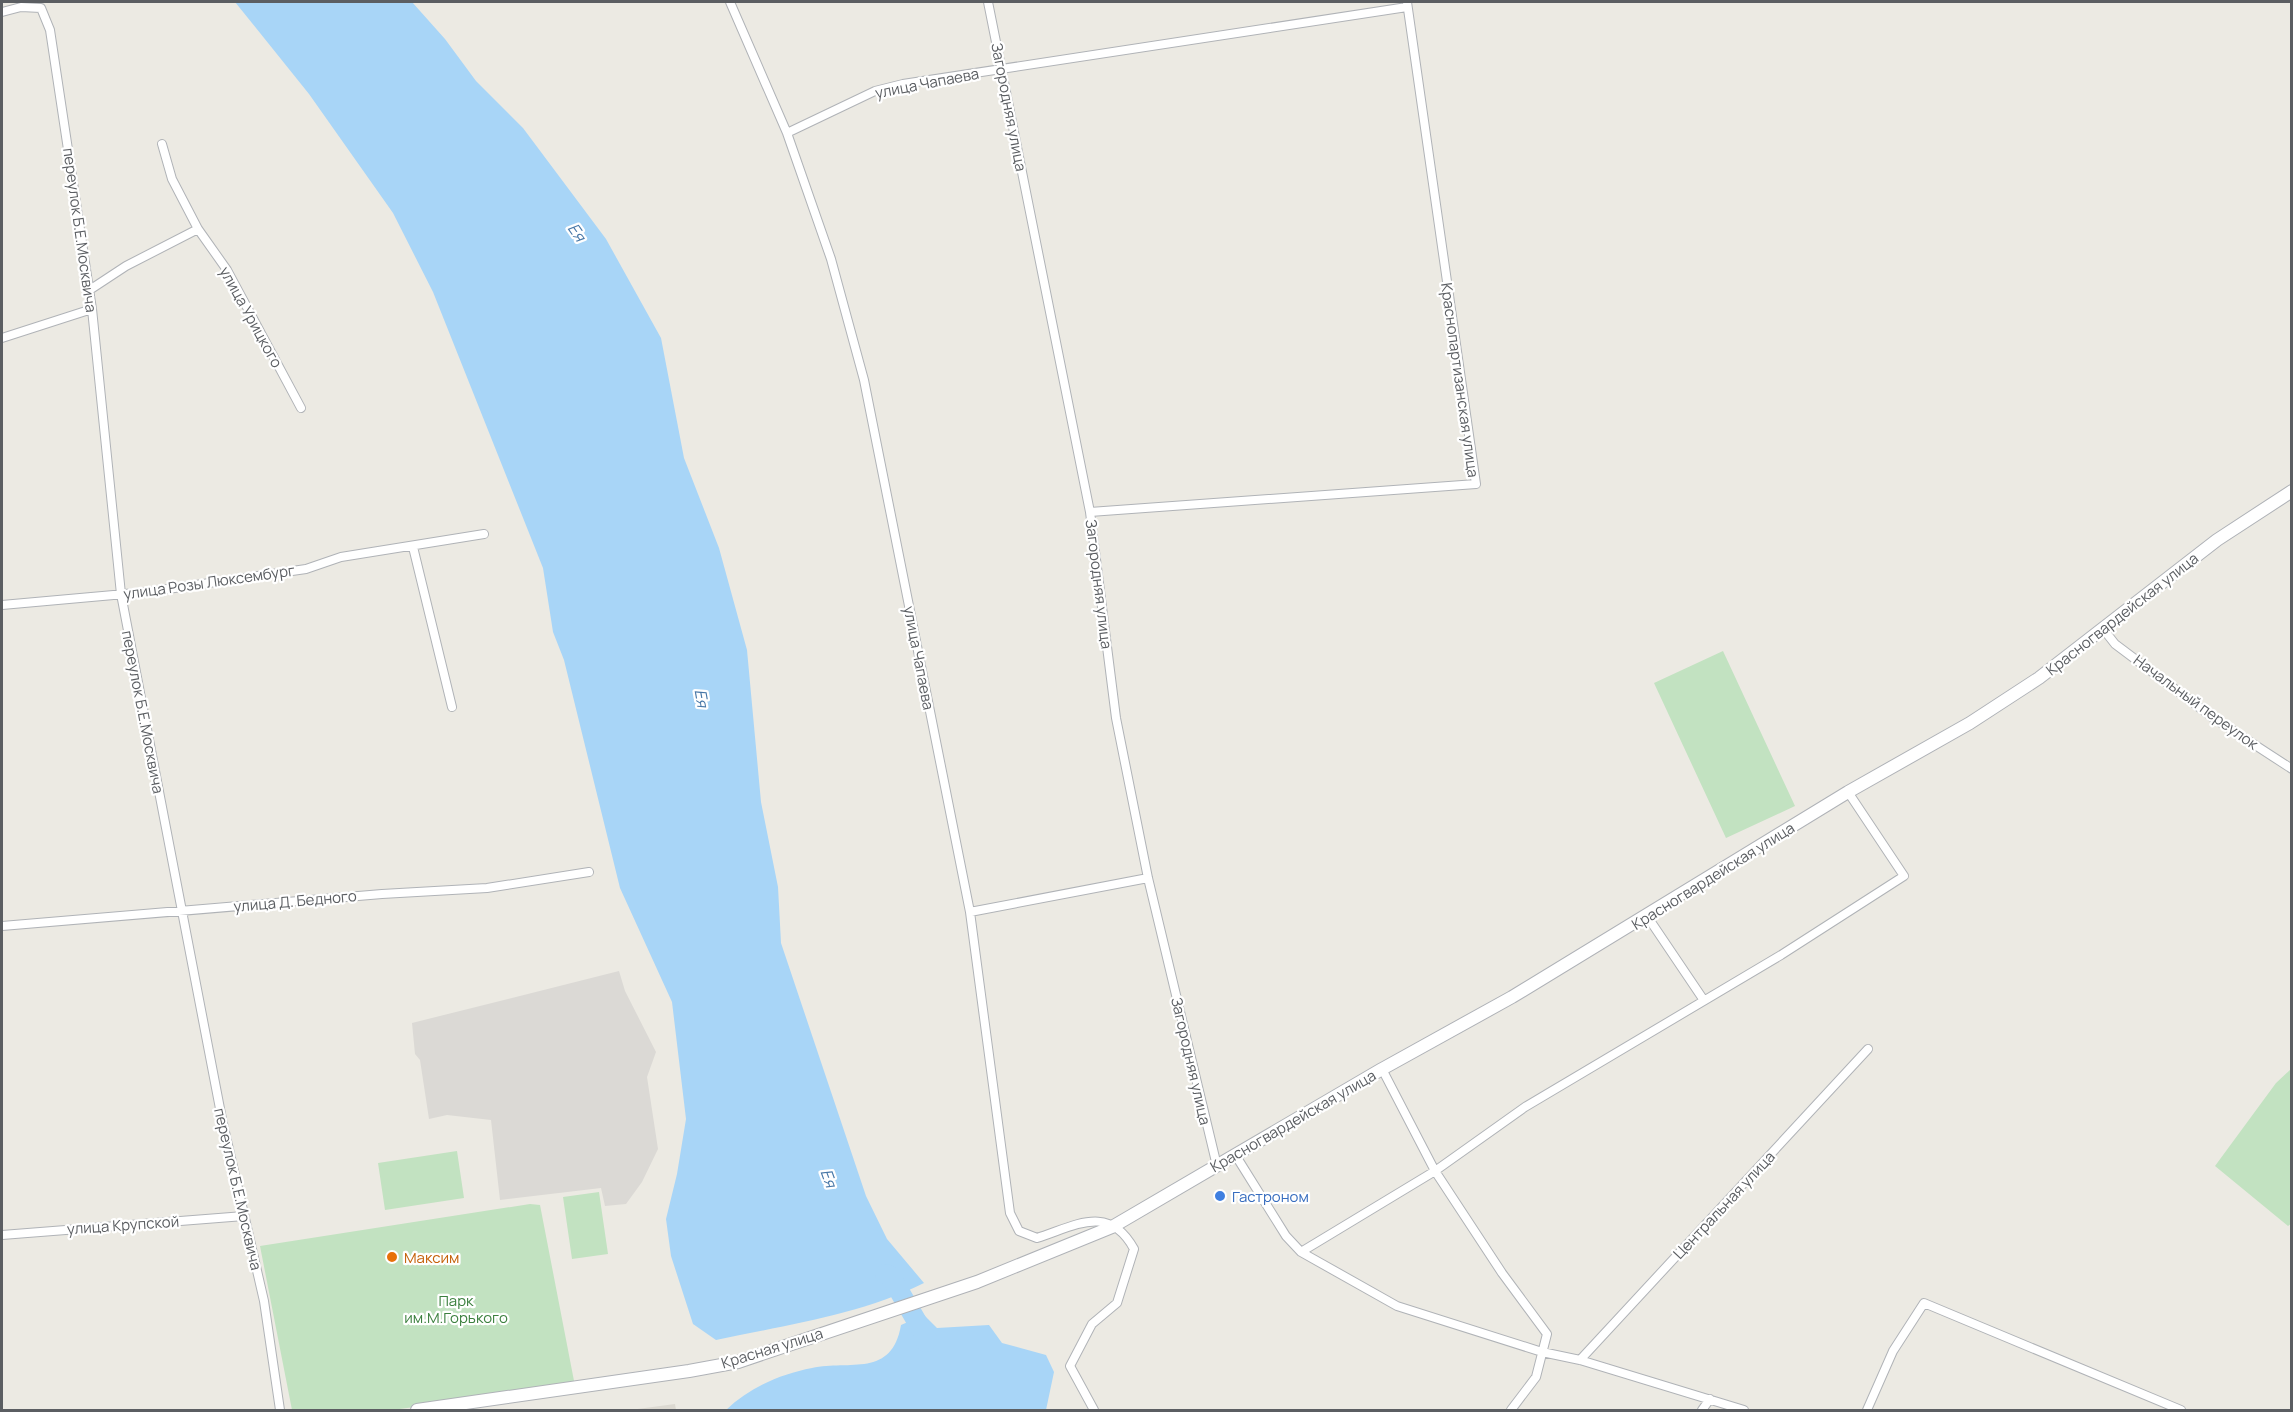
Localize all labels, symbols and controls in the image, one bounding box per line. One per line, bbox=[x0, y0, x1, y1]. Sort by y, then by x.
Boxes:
street label: Загородняя улица bbox=[986, 41, 1032, 173]
street label: улица Чапаева bbox=[873, 63, 981, 103]
street label: переулок Б.Е.Москвича bbox=[58, 146, 102, 314]
water label: Ея bbox=[563, 218, 592, 247]
street label: улица Урицкого bbox=[215, 263, 288, 371]
street label: Краснопартизанская улица bbox=[1436, 281, 1484, 479]
street label: Загородняя улица bbox=[1081, 518, 1117, 650]
street label: Красногвардейская улица bbox=[2041, 548, 2203, 680]
street label: улица Розы Люксембург bbox=[122, 560, 296, 604]
street label: улица Чапаева bbox=[899, 604, 939, 712]
street label: переулок Б.Е.Москвича bbox=[117, 629, 169, 795]
street label: Начальный переулок bbox=[2129, 650, 2263, 755]
water label: Ея bbox=[690, 687, 715, 710]
street label: Красногвардейская улица bbox=[1628, 817, 1798, 935]
street label: улица Д. Бедного bbox=[233, 885, 358, 917]
street label: Загородняя улица bbox=[1166, 995, 1216, 1127]
street label: Красногвардейская улица bbox=[1206, 1065, 1380, 1177]
street label: переулок Б.Е.Москвича bbox=[209, 1106, 267, 1272]
street label: Центральная улица bbox=[1668, 1146, 1780, 1264]
water label: Ея bbox=[816, 1166, 843, 1191]
place label: Гастроном bbox=[1232, 1186, 1309, 1207]
marker: Гастроном bbox=[1213, 1189, 1227, 1203]
street label: улица Крупской bbox=[66, 1211, 180, 1239]
place label: Максим bbox=[404, 1247, 459, 1268]
marker: Максим bbox=[385, 1250, 399, 1264]
park label: Парк им.М.Горького bbox=[404, 1290, 508, 1328]
street label: Красная улица bbox=[719, 1323, 825, 1373]

